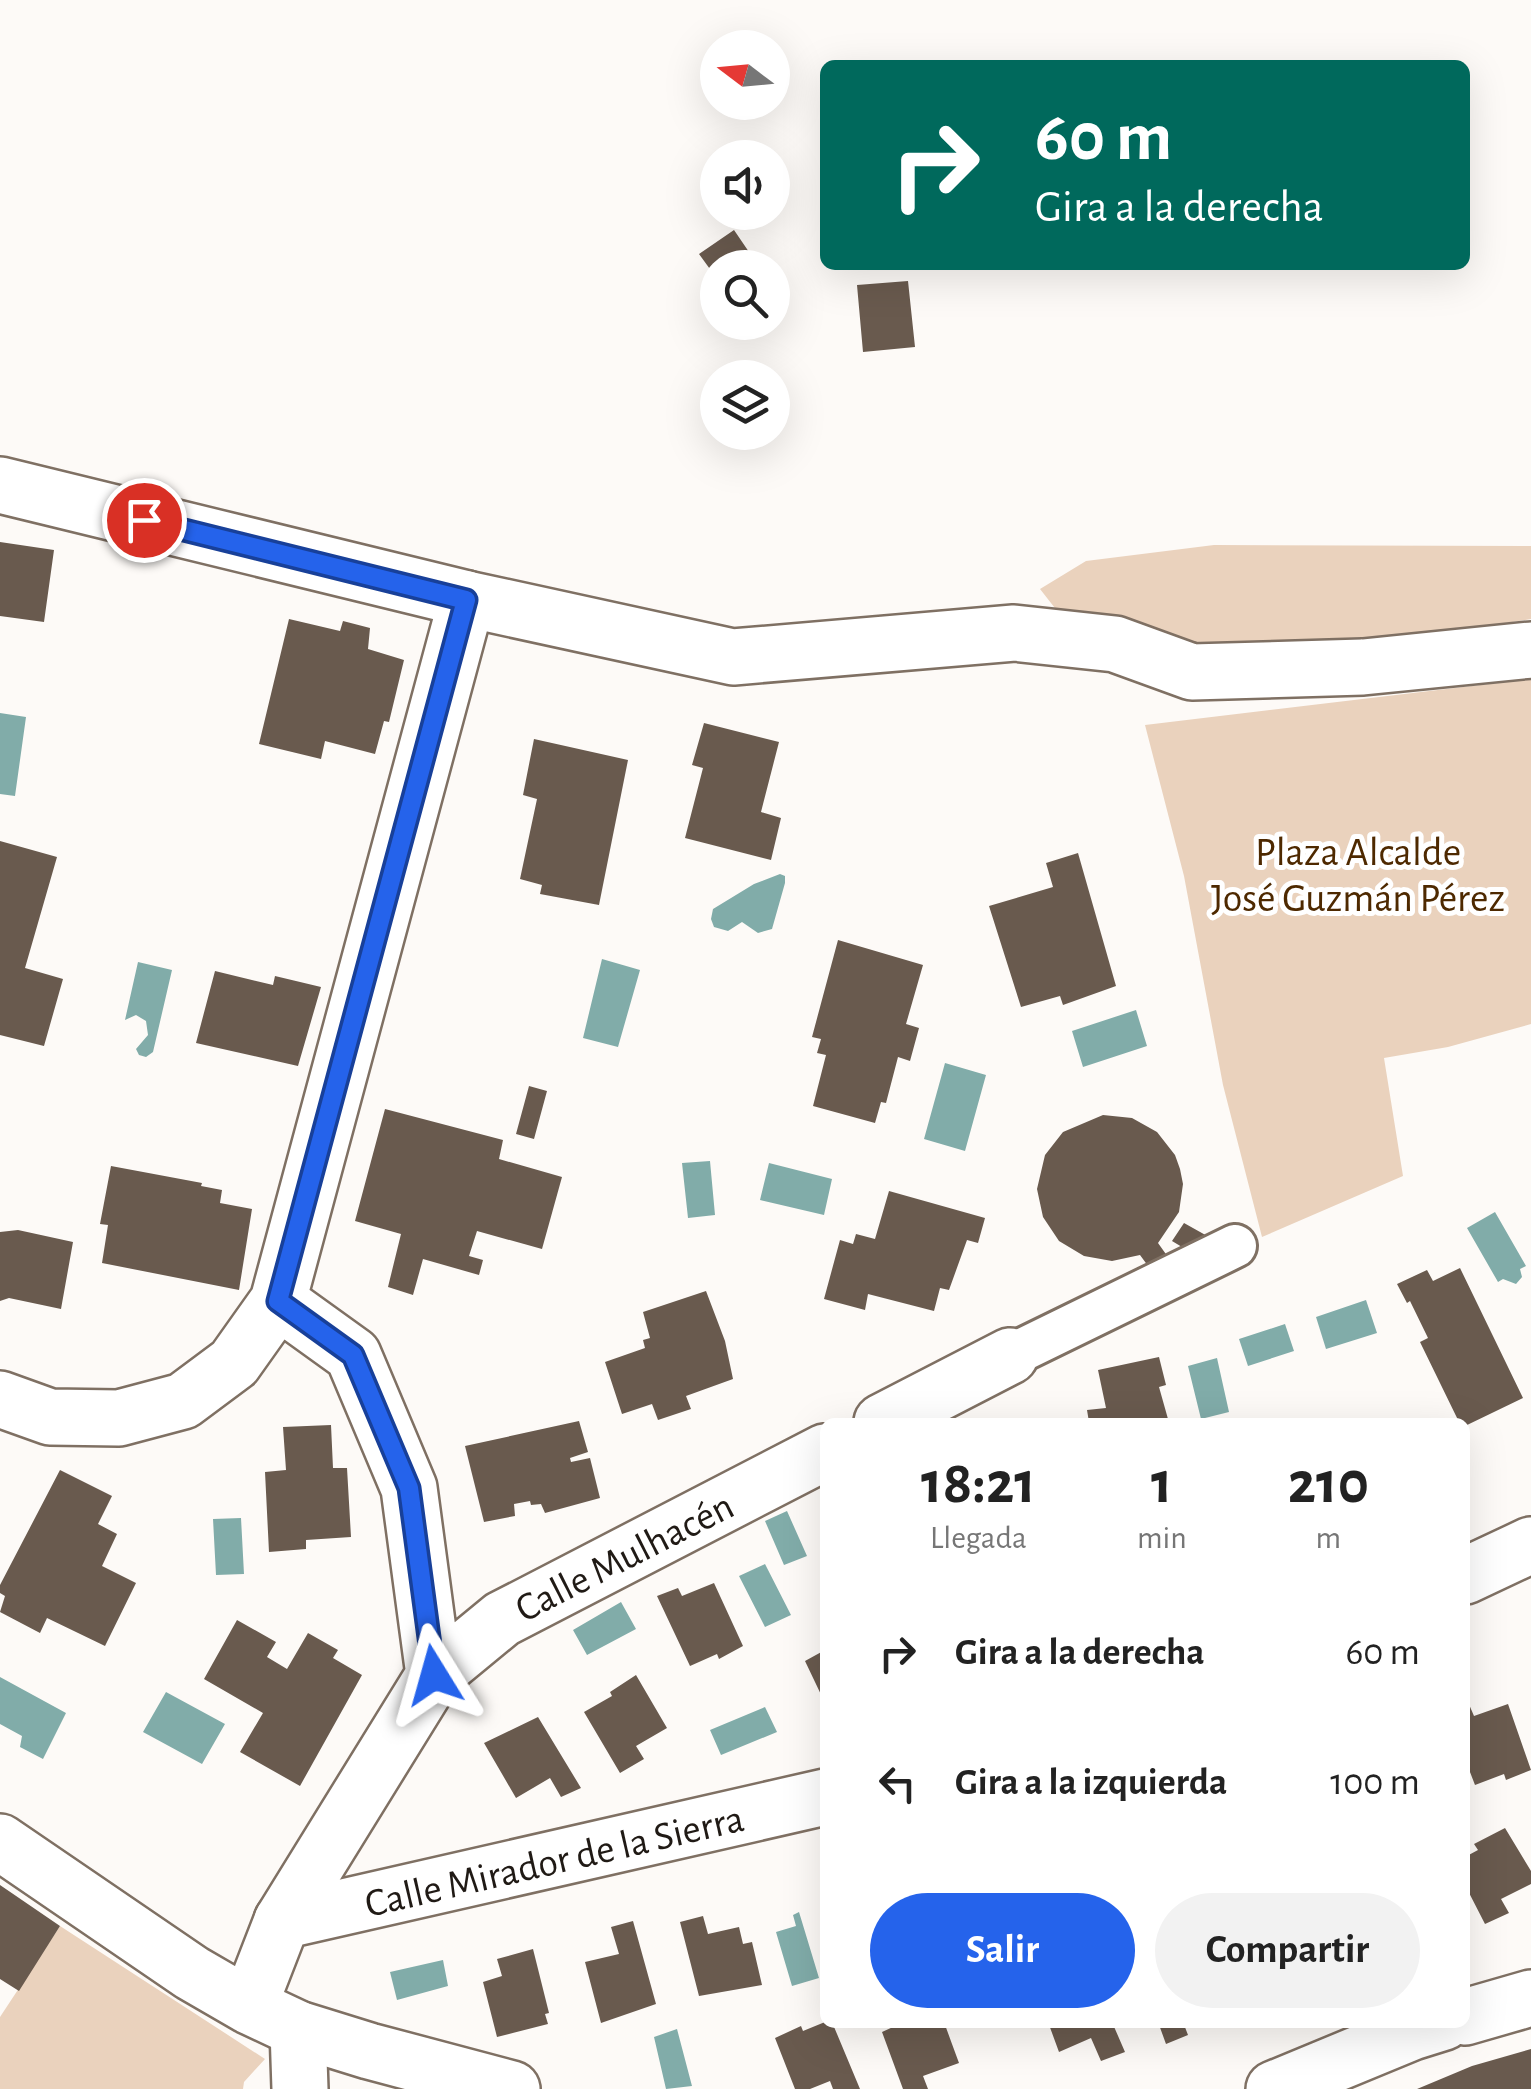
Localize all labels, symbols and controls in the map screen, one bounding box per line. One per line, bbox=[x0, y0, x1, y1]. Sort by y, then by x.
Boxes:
north arrow bbox=[700, 30, 790, 120]
map controls bbox=[700, 30, 790, 450]
icon: right bbox=[870, 100, 1000, 230]
text: 60 m bbox=[1035, 103, 1172, 173]
button: sound bbox=[700, 140, 790, 230]
text: Gira a la derecha bbox=[1035, 185, 1324, 230]
button: search bbox=[700, 250, 790, 340]
button: layers bbox=[700, 360, 790, 450]
pin bbox=[102, 478, 187, 563]
icon: arrive bbox=[117, 493, 172, 548]
park label: Plaza Alcalde José Guzmán Pérez bbox=[1211, 833, 1505, 919]
text: 18:21 bbox=[921, 1454, 1036, 1514]
text: 1 bbox=[1151, 1454, 1173, 1514]
text: 210 bbox=[1288, 1454, 1369, 1514]
street label: Calle Mulhacén bbox=[509, 1486, 740, 1630]
text: Llegada bbox=[930, 1522, 1027, 1554]
text: min bbox=[1137, 1522, 1187, 1554]
text: m bbox=[1316, 1522, 1341, 1554]
position arrow bbox=[382, 1623, 486, 1727]
icon: right bbox=[870, 1626, 925, 1681]
text: Gira a la derecha bbox=[955, 1634, 1205, 1672]
text: 60 m bbox=[1345, 1634, 1420, 1672]
icon: left bbox=[870, 1756, 925, 1811]
text: Gira a la izquierda bbox=[955, 1764, 1227, 1802]
text: 100 m bbox=[1330, 1764, 1420, 1802]
street label: Calle Mirador de la Sierra bbox=[361, 1799, 748, 1925]
button: Salir bbox=[870, 1893, 1135, 2008]
button: Compartir bbox=[1155, 1893, 1420, 2008]

